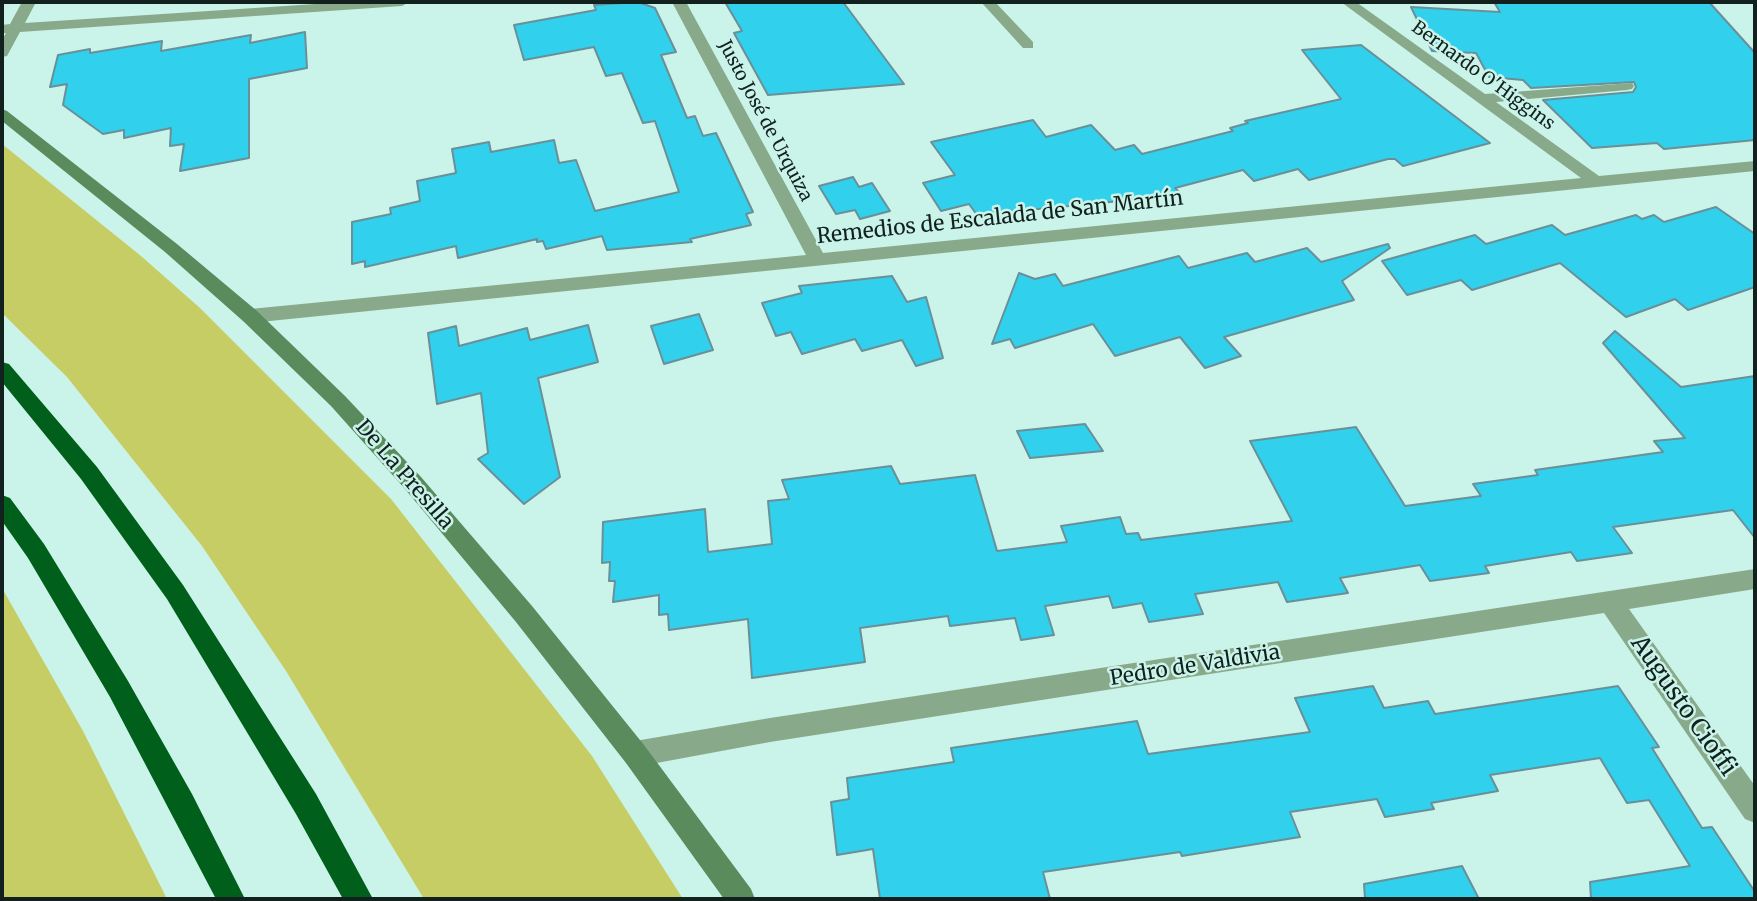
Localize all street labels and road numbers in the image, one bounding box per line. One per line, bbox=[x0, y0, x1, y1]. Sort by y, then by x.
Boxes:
street label: Bernardo O'Higgins bbox=[1407, 17, 1559, 135]
street label: Justo José de Urquiza bbox=[713, 37, 817, 205]
street label: Remedios de Escalada de San Martín bbox=[815, 186, 1185, 250]
street label: De La Presilla bbox=[350, 415, 458, 535]
street label: Augusto Cioffi bbox=[1624, 630, 1742, 782]
street label: Pedro de Valdivia bbox=[1108, 640, 1282, 692]

